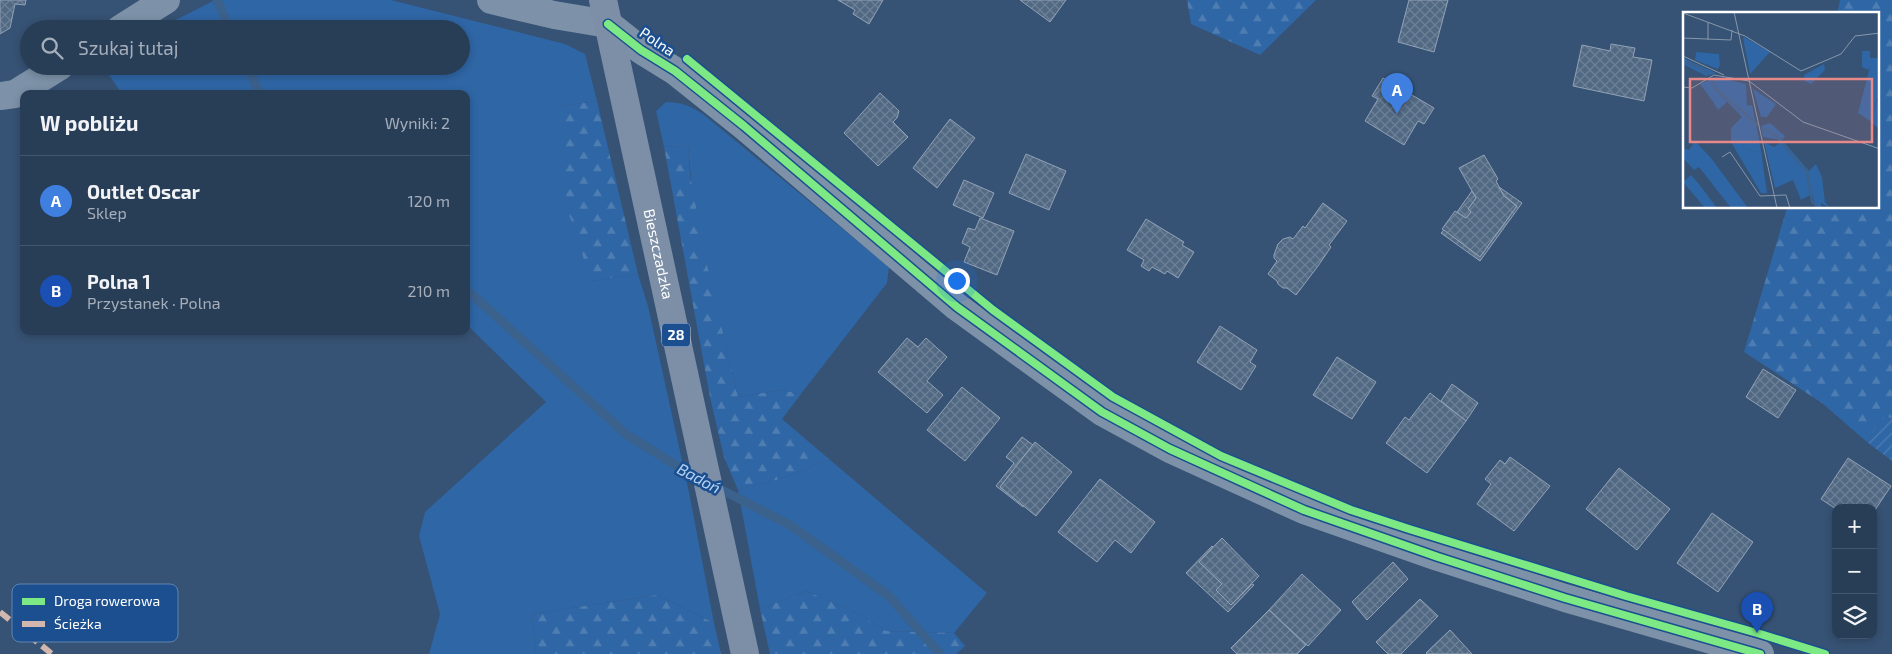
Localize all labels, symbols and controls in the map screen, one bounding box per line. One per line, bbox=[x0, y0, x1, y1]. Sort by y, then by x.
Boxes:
inset map bbox=[1683, 12, 1880, 209]
search box bbox=[20, 20, 470, 75]
street label: Polna bbox=[636, 23, 679, 59]
icon: search bbox=[38, 34, 66, 62]
text: Szukaj tutaj bbox=[78, 36, 178, 59]
pin: A bbox=[1381, 73, 1413, 114]
text: W pobliżu bbox=[40, 110, 139, 135]
text: Wyniki: 2 bbox=[385, 113, 450, 132]
text: Outlet Oscar bbox=[87, 180, 200, 203]
text: A bbox=[51, 191, 61, 210]
text: 120 m bbox=[407, 191, 450, 210]
text: Sklep bbox=[87, 203, 127, 222]
street label: Bieszczadzka bbox=[641, 207, 678, 301]
your location bbox=[944, 268, 970, 294]
text: Polna 1 bbox=[87, 270, 151, 293]
text: B bbox=[51, 281, 61, 300]
text: 210 m bbox=[407, 281, 450, 300]
text: Przystanek · Polna bbox=[87, 293, 221, 312]
road number: 28 bbox=[662, 324, 690, 346]
water label: Badoń bbox=[674, 458, 724, 497]
map controls bbox=[1832, 504, 1877, 639]
button: + bbox=[1832, 504, 1877, 549]
button: − bbox=[1832, 549, 1877, 594]
legend bbox=[12, 584, 178, 642]
text: Droga rowerowa bbox=[54, 592, 160, 609]
pin: B bbox=[1741, 592, 1773, 633]
button: layers bbox=[1832, 594, 1877, 639]
text: Ścieżka bbox=[54, 615, 102, 632]

